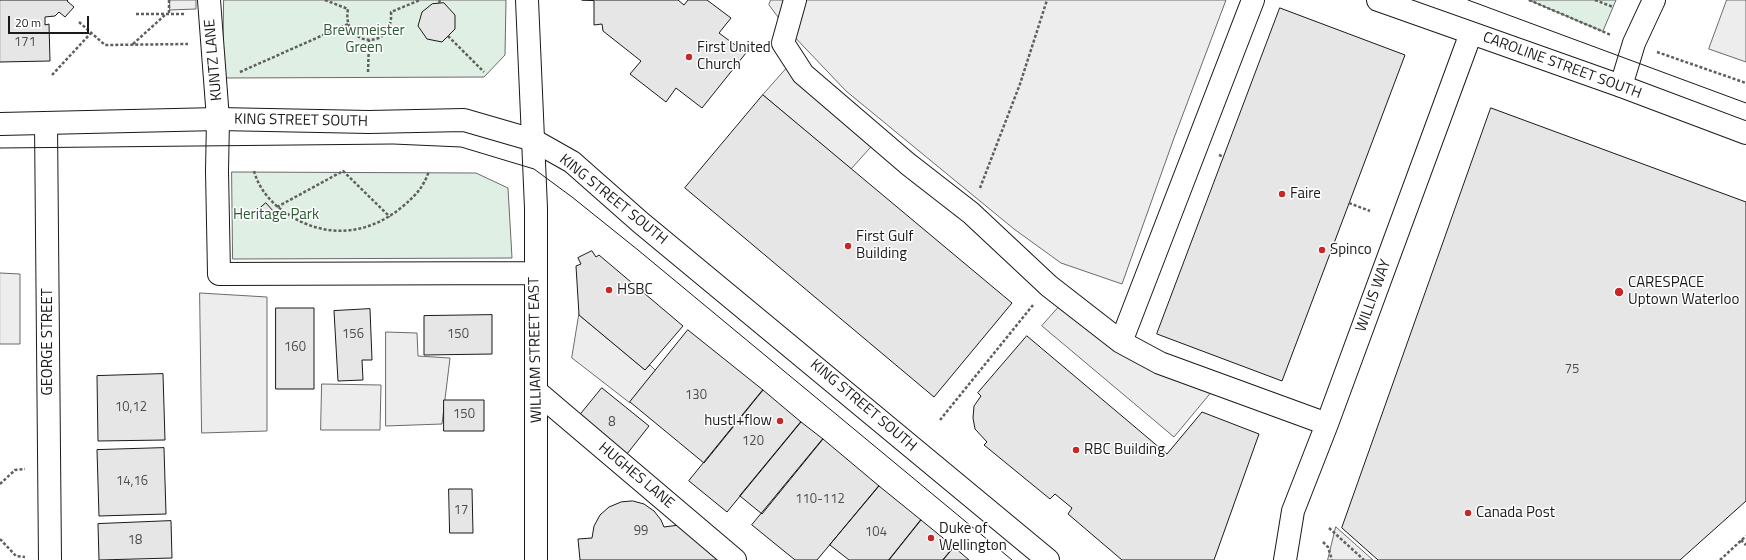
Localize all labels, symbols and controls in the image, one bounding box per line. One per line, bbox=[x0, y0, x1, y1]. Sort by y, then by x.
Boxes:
scale bar bbox=[10, 8, 91, 34]
text: 20 m bbox=[15, 13, 41, 32]
street label: KUNTZ LANE bbox=[201, 18, 227, 102]
park label: Brewmeister Green bbox=[323, 22, 405, 57]
street label: CAROLINE STREET SOUTH bbox=[1480, 29, 1644, 103]
house number: 171 bbox=[14, 35, 36, 51]
place label: First United Church bbox=[697, 39, 771, 74]
marker: First United Church bbox=[684, 52, 694, 62]
street label: KING STREET SOUTH bbox=[234, 111, 368, 131]
street label: KING STREET SOUTH bbox=[555, 151, 671, 249]
place label: Faire bbox=[1290, 185, 1321, 203]
marker: Faire bbox=[1277, 189, 1287, 199]
park label: Heritage Park bbox=[233, 206, 319, 224]
place label: First Gulf Building bbox=[856, 228, 914, 263]
marker: First Gulf Building bbox=[843, 241, 853, 251]
place label: Spinco bbox=[1330, 241, 1372, 259]
marker: Spinco bbox=[1317, 245, 1327, 255]
street label: WILLIS WAY bbox=[1353, 257, 1395, 335]
place label: CARESPACE Uptown Waterloo bbox=[1628, 274, 1739, 309]
street label: WILLIAM STREET EAST bbox=[526, 277, 546, 423]
place label: HSBC bbox=[617, 281, 653, 299]
marker: HSBC bbox=[604, 285, 614, 295]
marker: CARESPACE Uptown Waterloo bbox=[1613, 286, 1625, 298]
street label: GEORGE STREET bbox=[39, 288, 57, 396]
house number: 156 bbox=[342, 327, 364, 343]
house number: 150 bbox=[447, 327, 469, 343]
house number: 160 bbox=[284, 340, 306, 356]
street label: KING STREET SOUTH bbox=[806, 356, 920, 456]
house number: 75 bbox=[1565, 362, 1579, 378]
house number: 130 bbox=[685, 388, 707, 404]
house number: 10,12 bbox=[115, 400, 147, 416]
house number: 150 bbox=[453, 407, 475, 423]
place label: hustl+flow bbox=[704, 412, 772, 430]
house number: 8 bbox=[608, 415, 616, 431]
marker: hustl+flow bbox=[775, 416, 785, 426]
house number: 120 bbox=[742, 434, 764, 450]
street label: HUGHES LANE bbox=[594, 439, 678, 513]
place label: RBC Building bbox=[1084, 441, 1165, 459]
marker: RBC Building bbox=[1071, 445, 1081, 455]
house number: 14,16 bbox=[116, 474, 148, 490]
house number: 110-112 bbox=[795, 492, 845, 508]
house number: 17 bbox=[454, 503, 468, 519]
place label: Canada Post bbox=[1476, 504, 1555, 522]
marker: Canada Post bbox=[1463, 508, 1473, 518]
place label: Duke of Wellington bbox=[939, 520, 1007, 555]
house number: 99 bbox=[634, 524, 648, 540]
house number: 104 bbox=[865, 525, 887, 541]
house number: 18 bbox=[128, 533, 142, 549]
marker: Duke of Wellington bbox=[926, 533, 936, 543]

